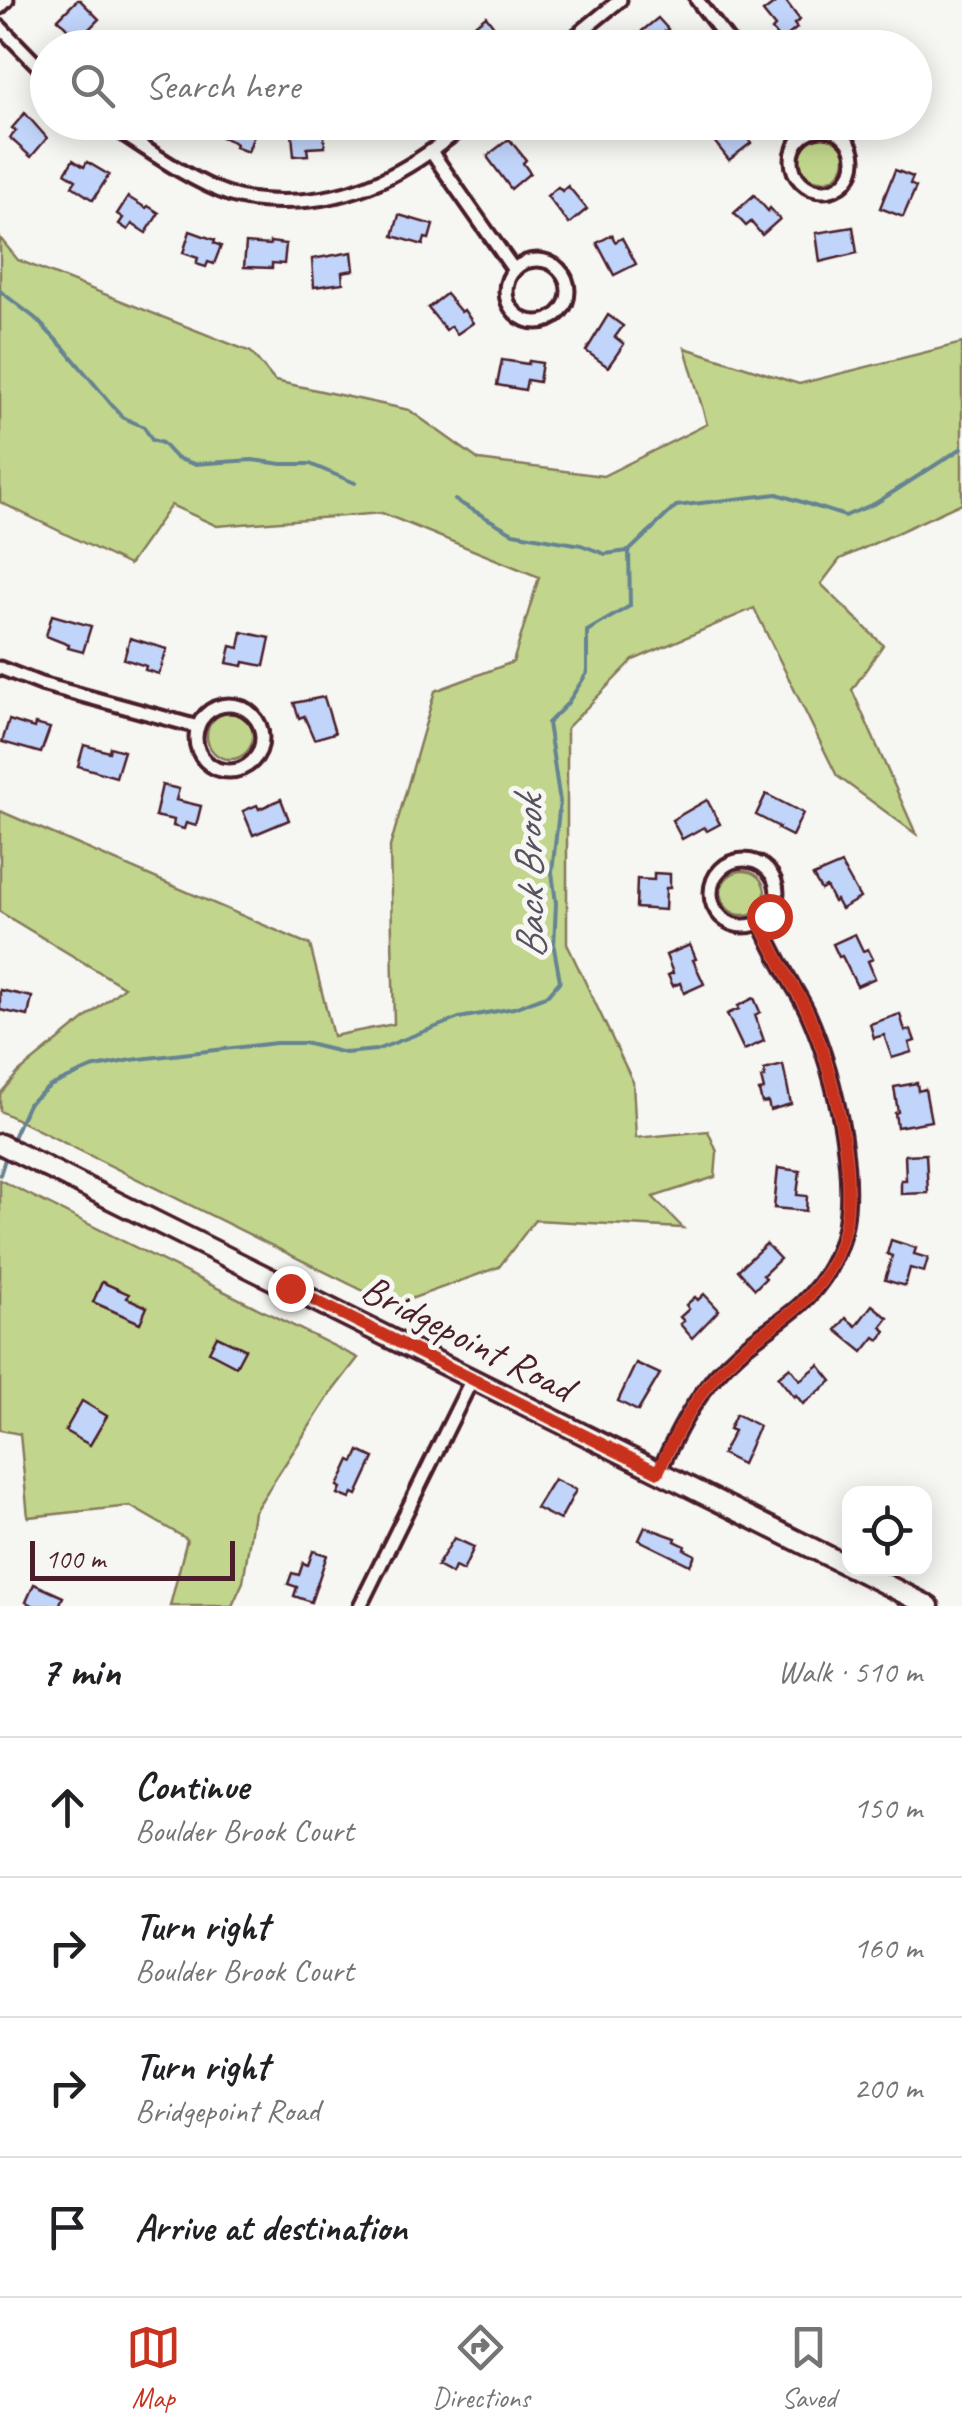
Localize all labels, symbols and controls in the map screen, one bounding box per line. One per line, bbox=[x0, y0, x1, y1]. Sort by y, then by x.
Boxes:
search box bbox=[30, 30, 932, 140]
icon: search bbox=[65, 58, 120, 113]
text: Search here bbox=[145, 62, 300, 109]
water label: Back Brook bbox=[501, 790, 557, 960]
route start bbox=[747, 894, 793, 940]
street label: Bridgepoint Road bbox=[353, 1263, 587, 1415]
route end bbox=[268, 1266, 314, 1312]
map controls bbox=[842, 1486, 932, 1576]
button: locate bbox=[842, 1486, 932, 1576]
scale bar bbox=[30, 1536, 235, 1580]
text: 100 m bbox=[45, 1541, 105, 1576]
text: 7 min bbox=[40, 1645, 120, 1698]
text: Walk · 510 m bbox=[778, 1651, 922, 1692]
text: Continue bbox=[135, 1763, 249, 1810]
icon: ahead bbox=[40, 1780, 95, 1835]
text: 150 m bbox=[853, 1787, 922, 1828]
text: Boulder Brook Court bbox=[135, 1810, 353, 1851]
text: Turn right bbox=[135, 1903, 269, 1950]
icon: right bbox=[40, 1920, 95, 1975]
text: 160 m bbox=[853, 1927, 922, 1968]
text: Boulder Brook Court bbox=[135, 1950, 353, 1991]
text: Turn right bbox=[135, 2043, 269, 2090]
icon: right bbox=[40, 2060, 95, 2115]
text: 200 m bbox=[853, 2067, 922, 2108]
text: Bridgepoint Road bbox=[135, 2090, 320, 2131]
icon: arrive bbox=[40, 2200, 95, 2255]
text: Arrive at destination bbox=[135, 2204, 407, 2251]
tab: Map bbox=[126, 2320, 181, 2415]
tab: Directions bbox=[432, 2320, 530, 2415]
tab: Saved bbox=[781, 2320, 836, 2415]

